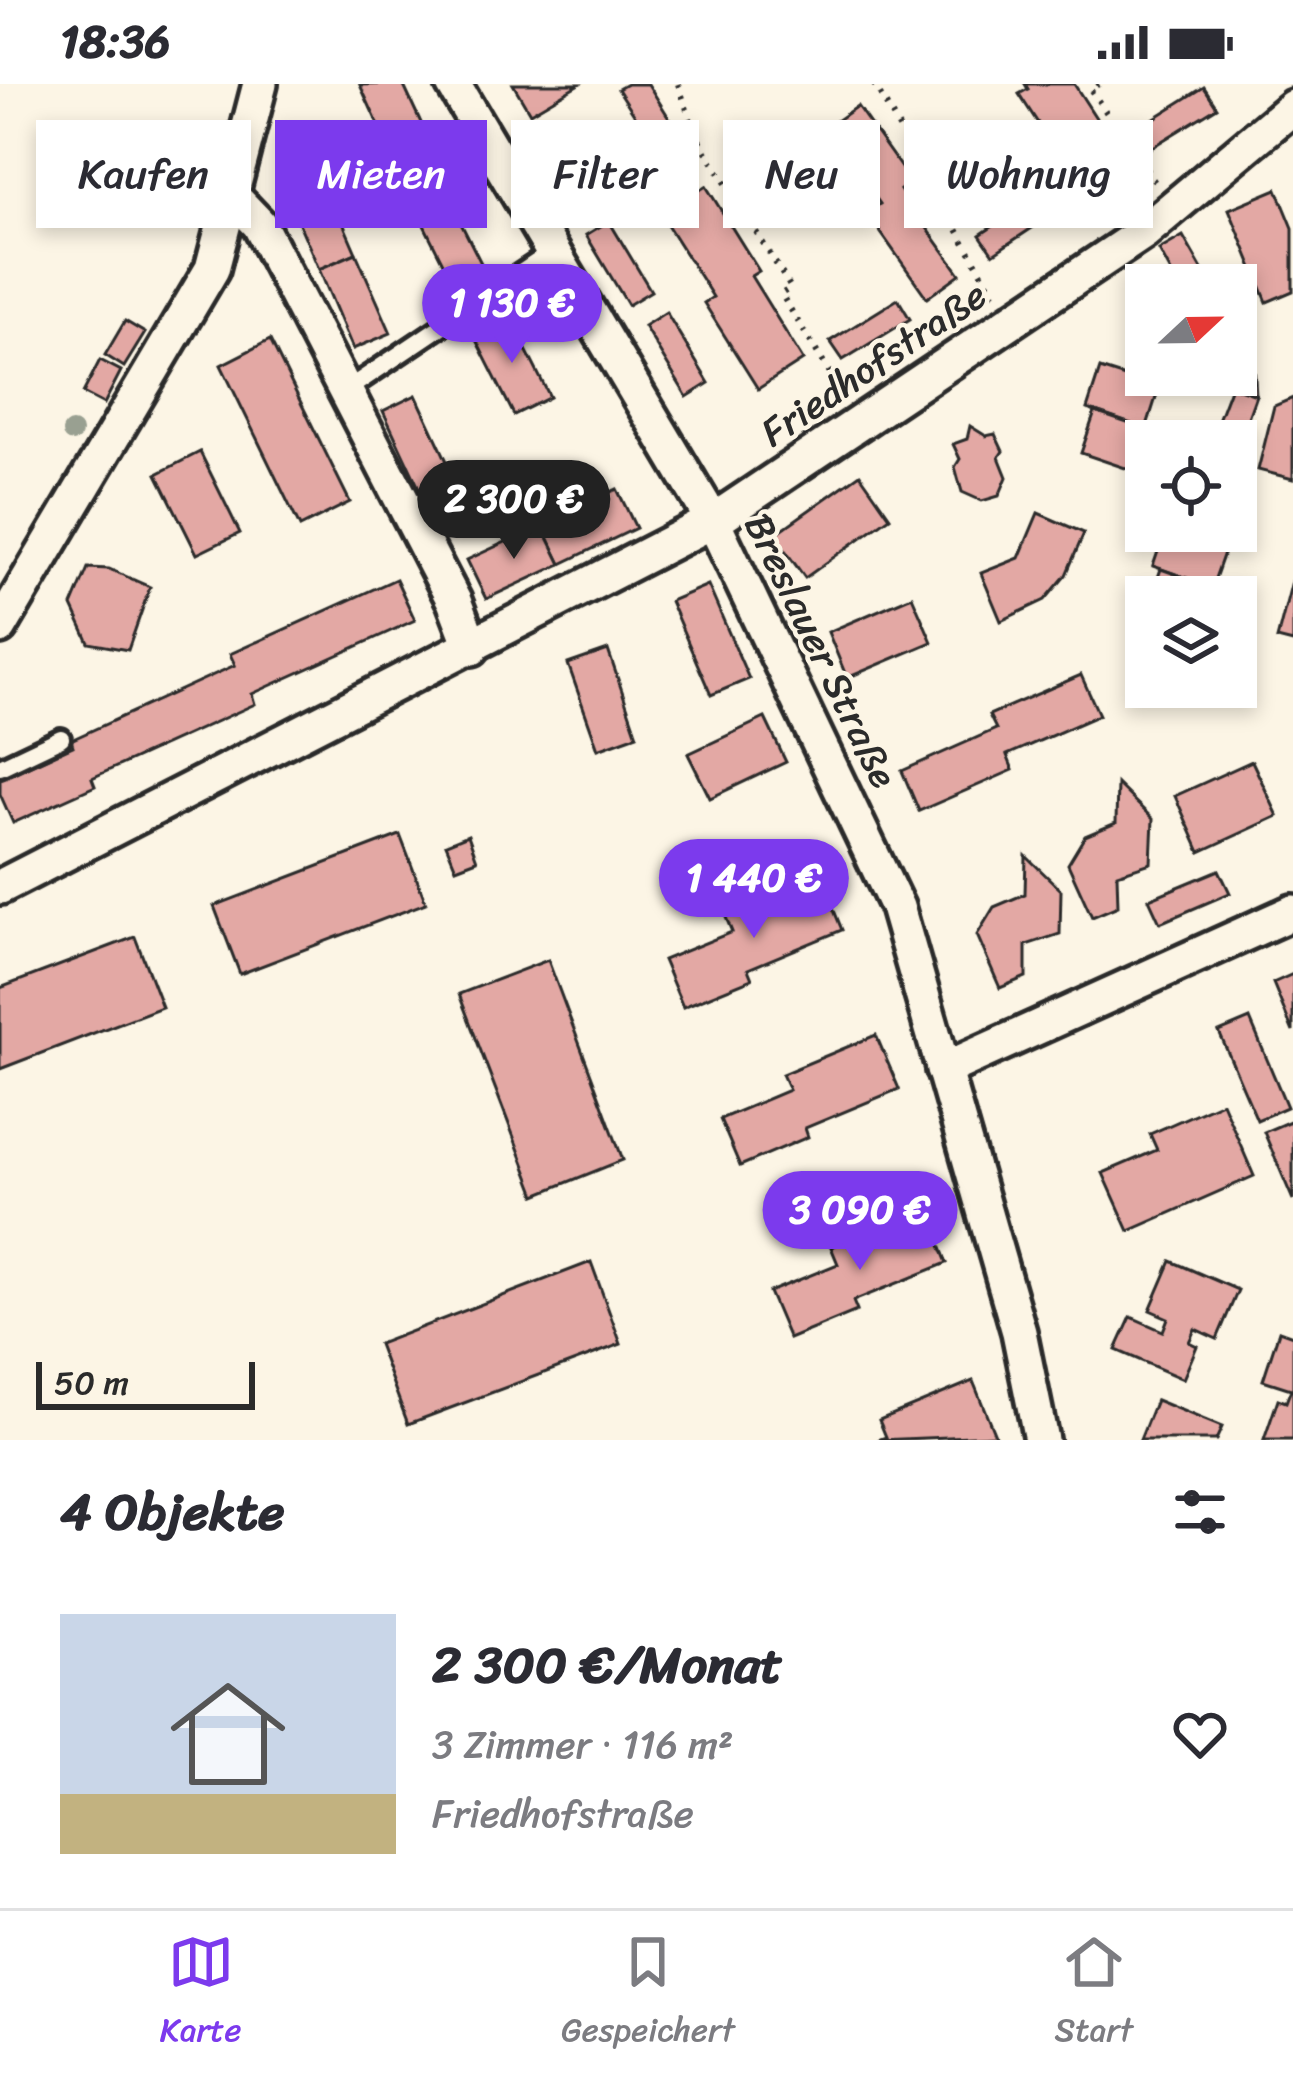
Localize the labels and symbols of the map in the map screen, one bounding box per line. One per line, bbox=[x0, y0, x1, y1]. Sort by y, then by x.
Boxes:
street label: Friedhofstraße bbox=[745, 262, 1001, 465]
pin: 1 130 € bbox=[401, 264, 623, 366]
north arrow bbox=[1125, 264, 1257, 396]
pin: 2 300 € bbox=[403, 460, 625, 562]
street label: Breslauer Straße bbox=[725, 501, 918, 800]
pin: 1 440 € bbox=[643, 839, 865, 941]
pin: 3 090 € bbox=[749, 1171, 971, 1273]
scale bar bbox=[36, 1356, 255, 1409]

